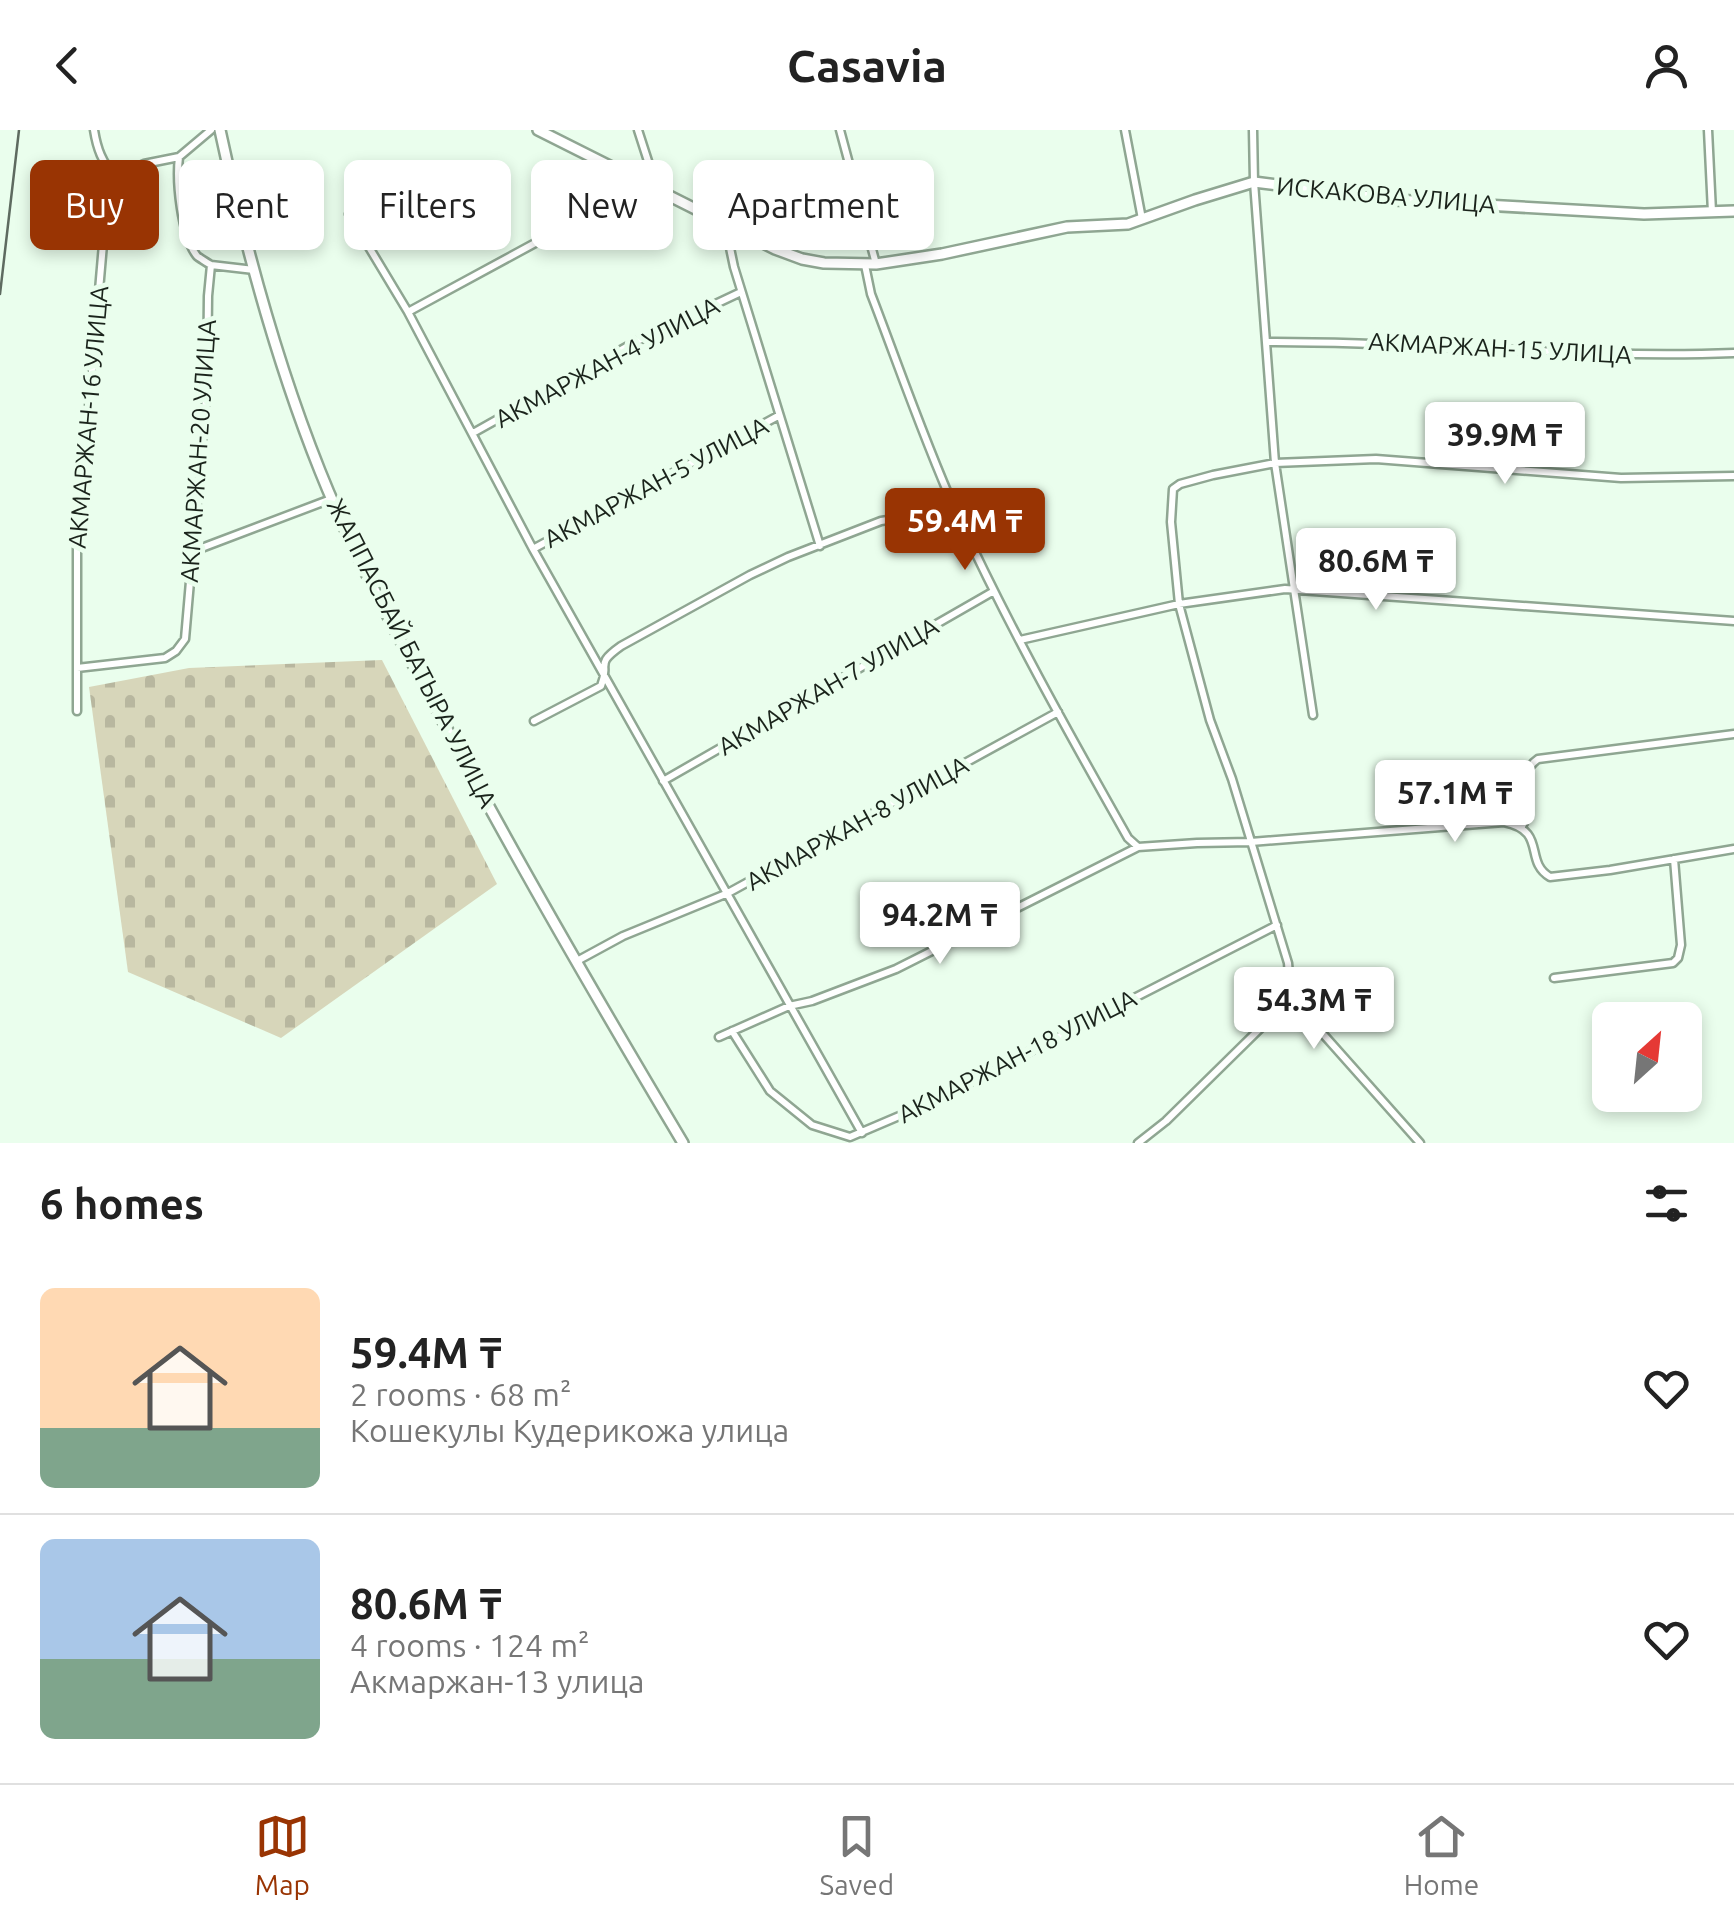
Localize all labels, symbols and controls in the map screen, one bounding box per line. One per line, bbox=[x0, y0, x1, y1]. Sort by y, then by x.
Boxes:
icon: back bbox=[40, 38, 95, 93]
icon: person bbox=[1639, 38, 1694, 93]
text: Casavia bbox=[787, 40, 947, 91]
chip: Buy bbox=[30, 160, 159, 250]
chip: Rent bbox=[179, 160, 324, 250]
chip: Filters bbox=[344, 160, 511, 250]
chip: New bbox=[531, 160, 673, 250]
chip: Apartment bbox=[693, 160, 934, 250]
street label: ИСКАКОВА УЛИЦА bbox=[1275, 171, 1497, 219]
street label: АКМАРЖАН-16 УЛИЦА bbox=[63, 284, 113, 550]
street label: АКМАРЖАН-4 УЛИЦА bbox=[490, 291, 724, 433]
street label: АКМАРЖАН-20 УЛИЦА bbox=[175, 319, 221, 583]
street label: АКМАРЖАН-15 УЛИЦА bbox=[1368, 327, 1632, 369]
pin: 39.9M ₸ bbox=[1413, 402, 1597, 487]
street label: АКМАРЖАН-5 УЛИЦА bbox=[539, 411, 773, 553]
text: 39.9M ₸ bbox=[1447, 416, 1563, 452]
pin: 59.4M ₸ bbox=[873, 488, 1057, 573]
street label: ЖАППАСБАЙ БАТЫРА УЛИЦА bbox=[322, 494, 502, 812]
text: 59.4M ₸ bbox=[907, 502, 1023, 538]
pin: 80.6M ₸ bbox=[1284, 528, 1468, 613]
text: 80.6M ₸ bbox=[1318, 542, 1434, 578]
street label: АКМАРЖАН-7 УЛИЦА bbox=[713, 611, 943, 761]
street label: АКМАРЖАН-8 УЛИЦА bbox=[741, 750, 973, 896]
pin: 57.1M ₸ bbox=[1363, 760, 1547, 845]
text: 57.1M ₸ bbox=[1397, 774, 1513, 810]
pin: 94.2M ₸ bbox=[848, 882, 1032, 967]
text: 94.2M ₸ bbox=[882, 896, 998, 932]
pin: 54.3M ₸ bbox=[1222, 967, 1406, 1052]
text: 54.3M ₸ bbox=[1256, 981, 1372, 1017]
street label: АКМАРЖАН-18 УЛИЦА bbox=[893, 984, 1141, 1128]
north arrow bbox=[1592, 1002, 1702, 1112]
map controls bbox=[1592, 1002, 1702, 1112]
icon: filters bbox=[1639, 1176, 1694, 1231]
text: 6 homes bbox=[40, 1180, 204, 1227]
icon: home bbox=[120, 1328, 240, 1448]
text: 59.4M ₸ bbox=[350, 1329, 502, 1376]
icon: heart bbox=[1639, 1361, 1694, 1416]
text: 2 rooms · 68 m² bbox=[350, 1376, 571, 1412]
text: Кошекулы Кудерикожа улица bbox=[350, 1412, 789, 1448]
icon: home bbox=[120, 1579, 240, 1699]
text: 80.6M ₸ bbox=[350, 1580, 502, 1627]
icon: heart bbox=[1639, 1612, 1694, 1667]
text: 4 rooms · 124 m² bbox=[350, 1627, 590, 1663]
text: Акмаржан-13 улица bbox=[350, 1663, 644, 1699]
tab: Map bbox=[255, 1809, 310, 1900]
tab: Saved bbox=[820, 1809, 894, 1900]
tab: Home bbox=[1404, 1809, 1479, 1900]

